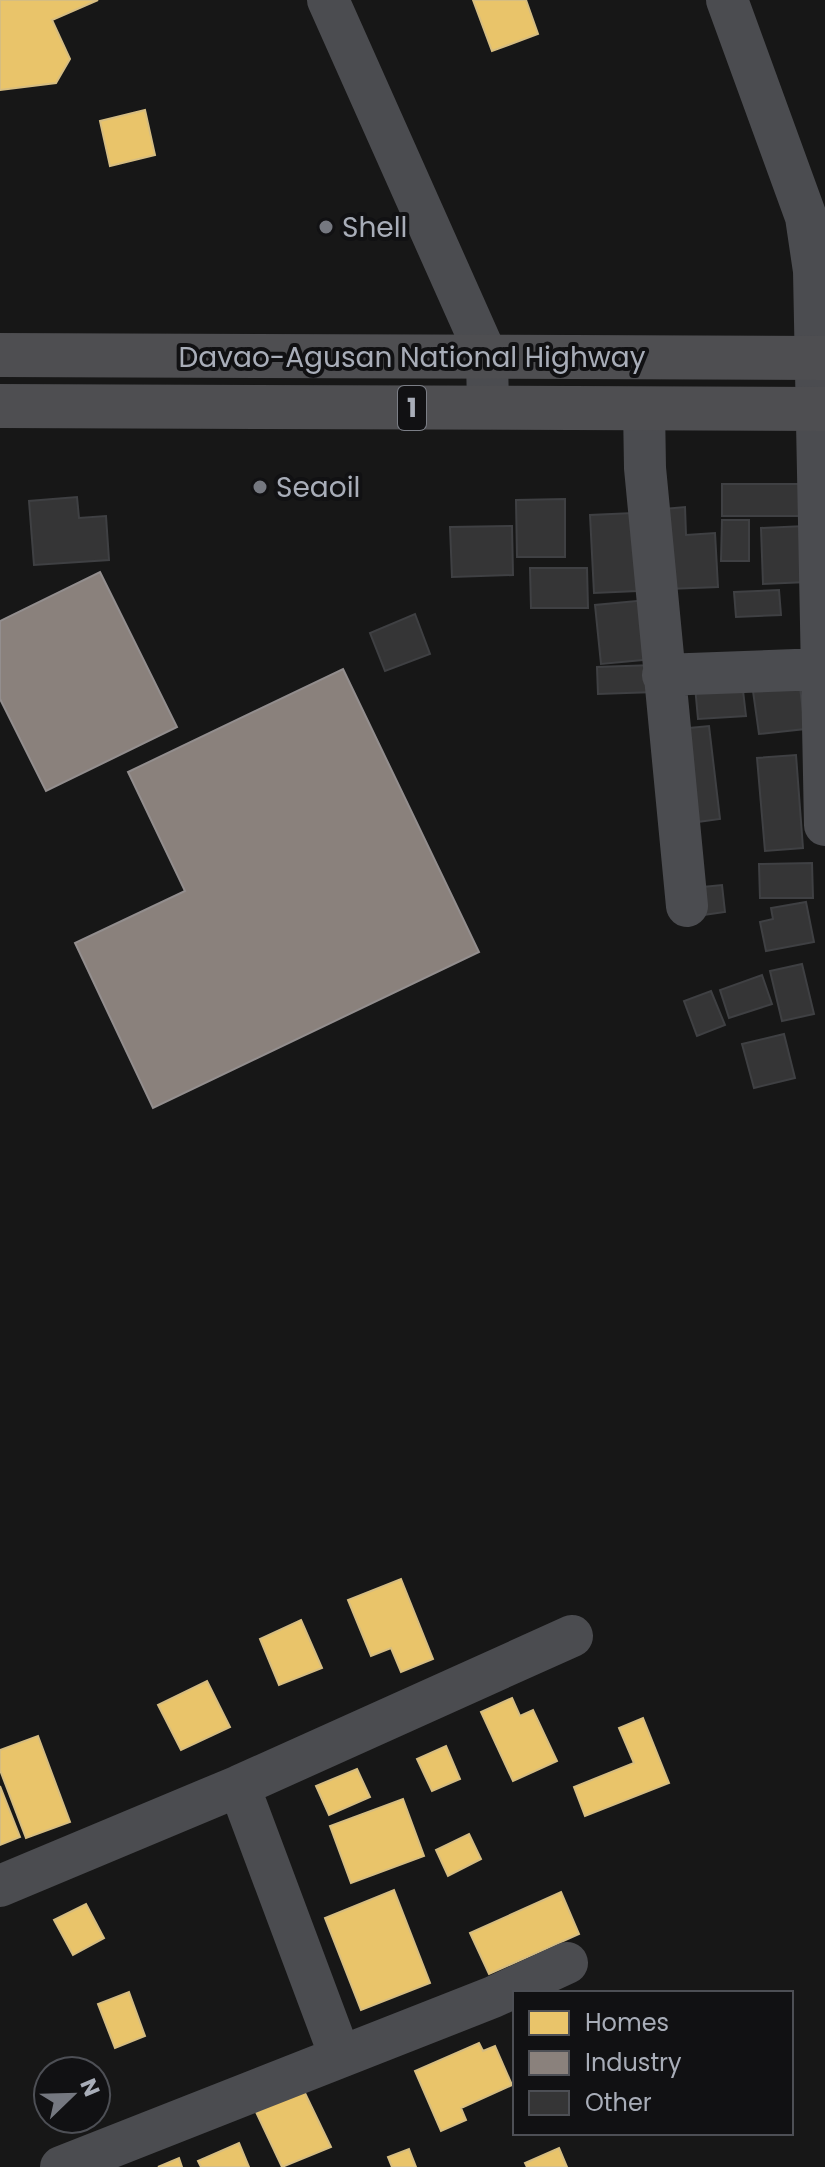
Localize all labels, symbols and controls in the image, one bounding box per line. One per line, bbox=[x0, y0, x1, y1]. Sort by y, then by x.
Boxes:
place label: Shell bbox=[342, 208, 408, 247]
marker: Shell bbox=[317, 218, 335, 236]
street label: Davao-Agusan National Highway bbox=[179, 338, 646, 377]
road number: 1 bbox=[398, 386, 426, 430]
place label: Seaoil bbox=[276, 468, 360, 507]
marker: Seaoil bbox=[251, 478, 269, 496]
legend bbox=[513, 1991, 793, 2135]
text: Homes bbox=[585, 2006, 669, 2039]
text: Industry bbox=[585, 2046, 682, 2079]
north arrow bbox=[32, 2055, 112, 2135]
text: N bbox=[72, 2074, 107, 2101]
text: Other bbox=[585, 2086, 652, 2119]

